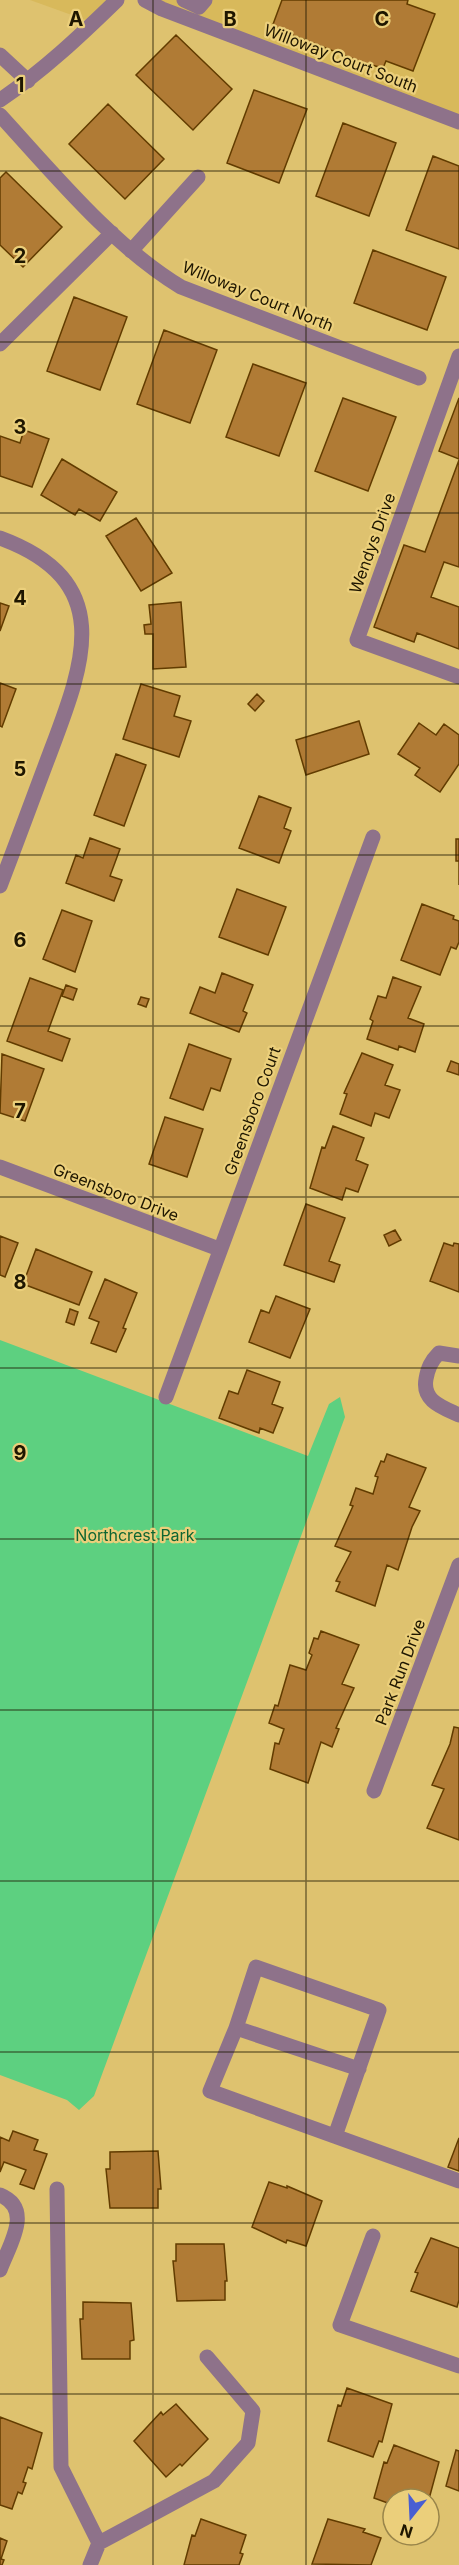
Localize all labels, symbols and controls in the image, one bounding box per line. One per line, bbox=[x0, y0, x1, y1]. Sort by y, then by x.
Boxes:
text: A bbox=[69, 7, 84, 31]
text: B bbox=[223, 7, 237, 31]
street label: Willoway Court South bbox=[262, 20, 420, 96]
text: 1 bbox=[16, 73, 24, 97]
text: 2 bbox=[14, 244, 26, 268]
street label: Willoway Court North bbox=[179, 256, 337, 336]
text: 3 bbox=[14, 415, 26, 439]
street label: Wendys Drive bbox=[345, 490, 399, 596]
text: 4 bbox=[13, 586, 27, 610]
text: 5 bbox=[14, 757, 26, 781]
text: 6 bbox=[14, 928, 27, 952]
street label: Greensboro Court bbox=[219, 1044, 285, 1178]
text: 7 bbox=[14, 1099, 26, 1123]
street label: Greensboro Drive bbox=[50, 1159, 182, 1225]
text: 8 bbox=[13, 1270, 27, 1294]
text: 9 bbox=[14, 1441, 27, 1465]
park label: Northcrest Park bbox=[75, 1525, 195, 1545]
street label: Park Run Drive bbox=[371, 1616, 429, 1728]
north arrow bbox=[381, 2487, 441, 2547]
text: N bbox=[397, 2520, 415, 2543]

